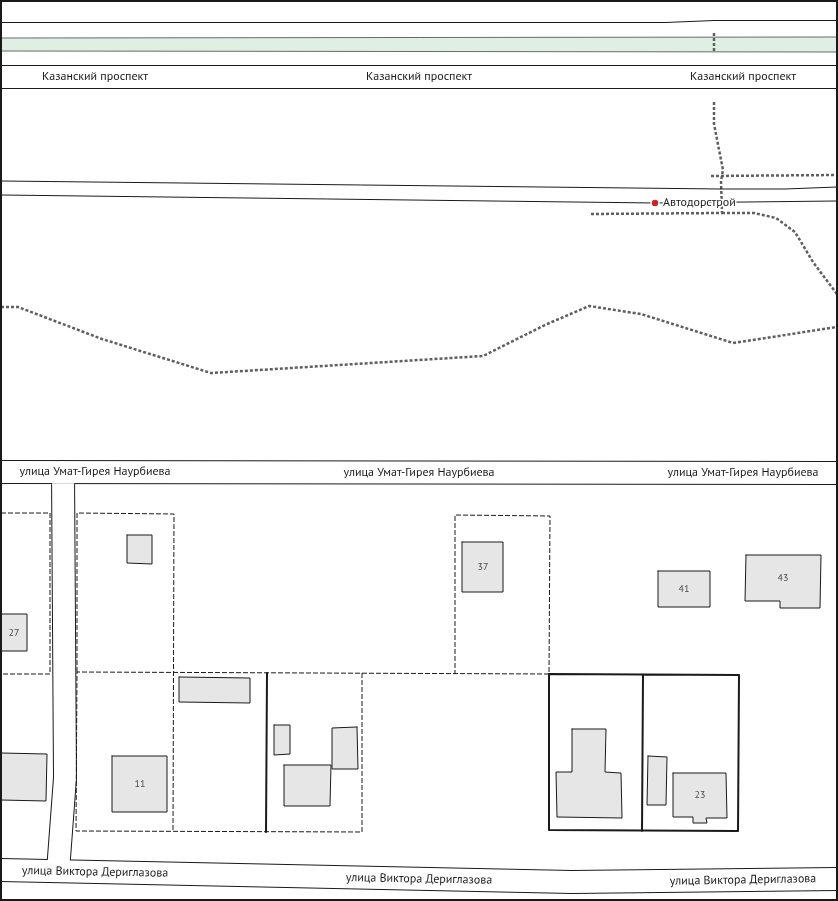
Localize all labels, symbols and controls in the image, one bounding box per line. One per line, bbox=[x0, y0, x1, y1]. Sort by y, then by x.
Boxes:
street label: Казанский проспект bbox=[42, 70, 148, 84]
street label: Казанский проспект bbox=[366, 70, 472, 84]
street label: Казанский проспект bbox=[690, 70, 796, 84]
place label: Автодорстрой bbox=[663, 196, 736, 210]
marker: Автодорстрой bbox=[650, 198, 660, 208]
street label: улица Умат-Гирея Наурбиева bbox=[19, 465, 171, 479]
street label: улица Умат-Гирея Наурбиева bbox=[343, 466, 495, 480]
street label: улица Умат-Гирея Наурбиева bbox=[667, 466, 819, 480]
house number: 37 bbox=[478, 561, 488, 573]
house number: 43 bbox=[778, 572, 788, 584]
house number: 41 bbox=[679, 583, 689, 595]
house number: 27 bbox=[9, 627, 19, 639]
house number: 11 bbox=[135, 778, 145, 790]
house number: 23 bbox=[695, 789, 705, 801]
street label: улица Виктора Дериглазова bbox=[22, 864, 168, 880]
street label: улица Виктора Дериглазова bbox=[346, 871, 492, 887]
street label: улица Виктора Дериглазова bbox=[670, 872, 816, 888]

